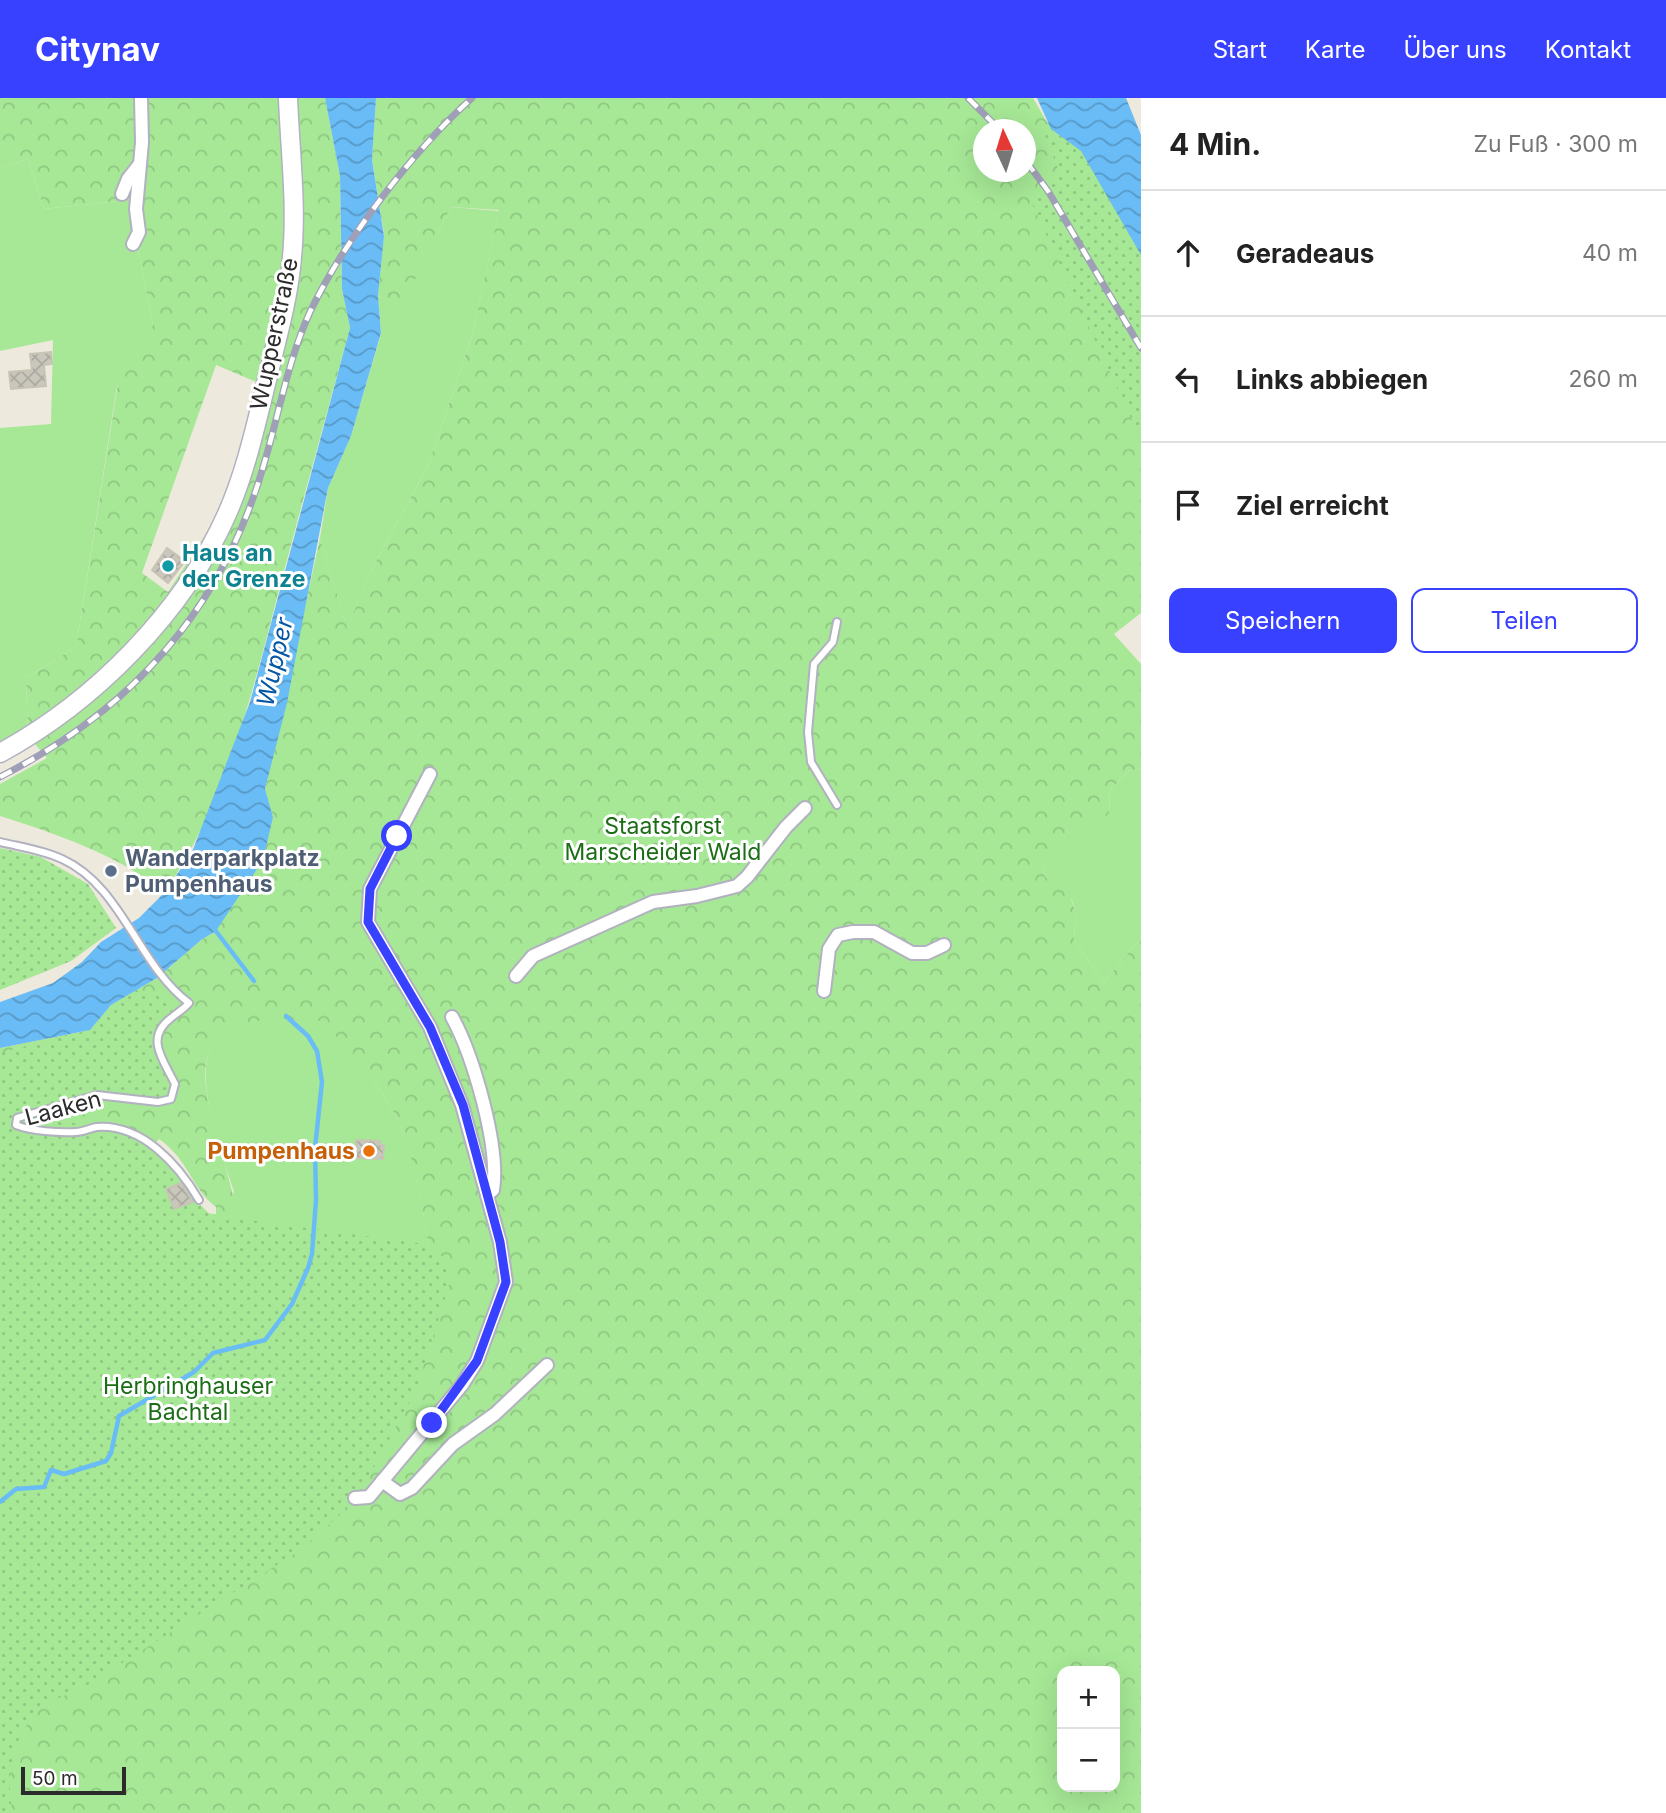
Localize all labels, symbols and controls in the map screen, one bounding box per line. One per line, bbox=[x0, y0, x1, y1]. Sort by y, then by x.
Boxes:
text: Citynav bbox=[35, 29, 160, 69]
text: Start bbox=[1213, 35, 1267, 64]
text: Karte bbox=[1305, 35, 1365, 64]
text: Über uns bbox=[1403, 35, 1507, 64]
text: Kontakt bbox=[1545, 35, 1631, 64]
north arrow bbox=[973, 119, 1036, 182]
text: 4 Min. bbox=[1169, 126, 1261, 162]
text: Zu Fuß · 300 m bbox=[1473, 130, 1638, 158]
icon: ahead bbox=[1169, 234, 1207, 272]
text: Geradeaus bbox=[1236, 238, 1374, 269]
text: 40 m bbox=[1582, 239, 1638, 267]
street label: Wupperstraße bbox=[244, 255, 304, 413]
icon: left bbox=[1169, 360, 1207, 398]
text: Links abbiegen bbox=[1236, 364, 1428, 395]
text: 260 m bbox=[1569, 365, 1638, 393]
icon: arrive bbox=[1169, 486, 1207, 524]
text: Ziel erreicht bbox=[1236, 490, 1389, 521]
place label: Haus an der Grenze bbox=[182, 539, 306, 593]
marker: Haus an der Grenze bbox=[160, 558, 176, 574]
button: Speichern bbox=[1169, 588, 1397, 653]
button: Teilen bbox=[1411, 588, 1638, 653]
water label: Wupper bbox=[250, 614, 299, 709]
park label: Staatsforst Marscheider Wald bbox=[565, 812, 761, 866]
route start bbox=[381, 820, 412, 851]
place label: Wanderparkplatz Pumpenhaus bbox=[125, 844, 320, 898]
marker: Wanderparkplatz Pumpenhaus bbox=[103, 863, 119, 879]
street label: Laaken bbox=[22, 1084, 104, 1132]
place label: Pumpenhaus bbox=[207, 1137, 355, 1165]
marker: Pumpenhaus bbox=[361, 1143, 377, 1159]
park label: Herbringhauser Bachtal bbox=[103, 1372, 273, 1426]
route end bbox=[416, 1407, 447, 1438]
map controls bbox=[1057, 1666, 1120, 1792]
button: + bbox=[1057, 1666, 1120, 1729]
button: − bbox=[1057, 1729, 1120, 1792]
scale bar bbox=[21, 1764, 126, 1796]
text: 50 m bbox=[32, 1767, 78, 1790]

